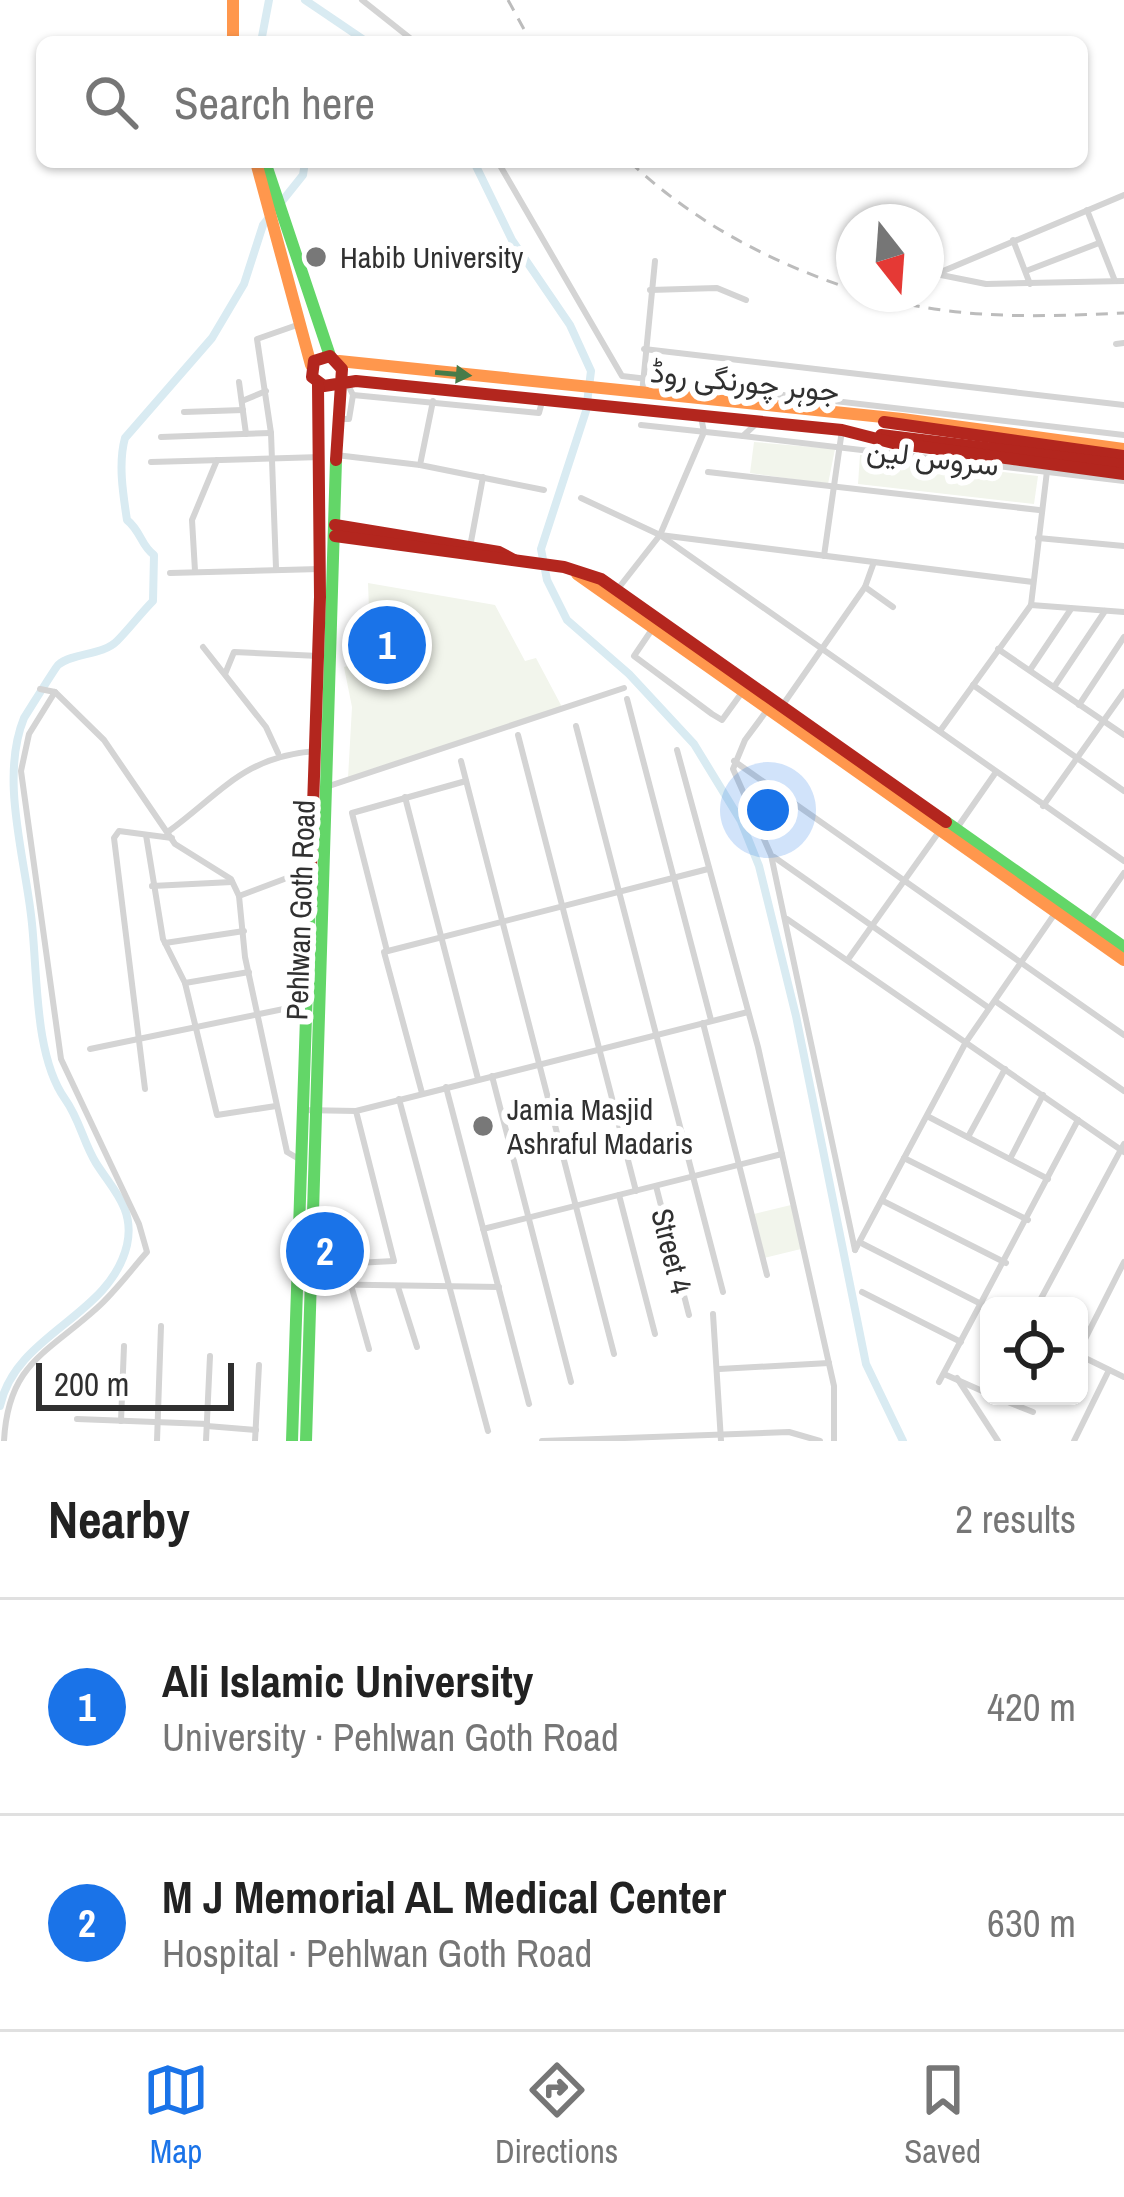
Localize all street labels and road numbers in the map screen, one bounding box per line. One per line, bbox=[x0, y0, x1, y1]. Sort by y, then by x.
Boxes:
street label: جوہر چورنگی روڈ bbox=[648, 351, 841, 412]
street label: سروس لین bbox=[865, 429, 1001, 485]
street label: Pehlwan Goth Road bbox=[276, 799, 324, 1021]
street label: Street 4 bbox=[642, 1204, 702, 1298]

